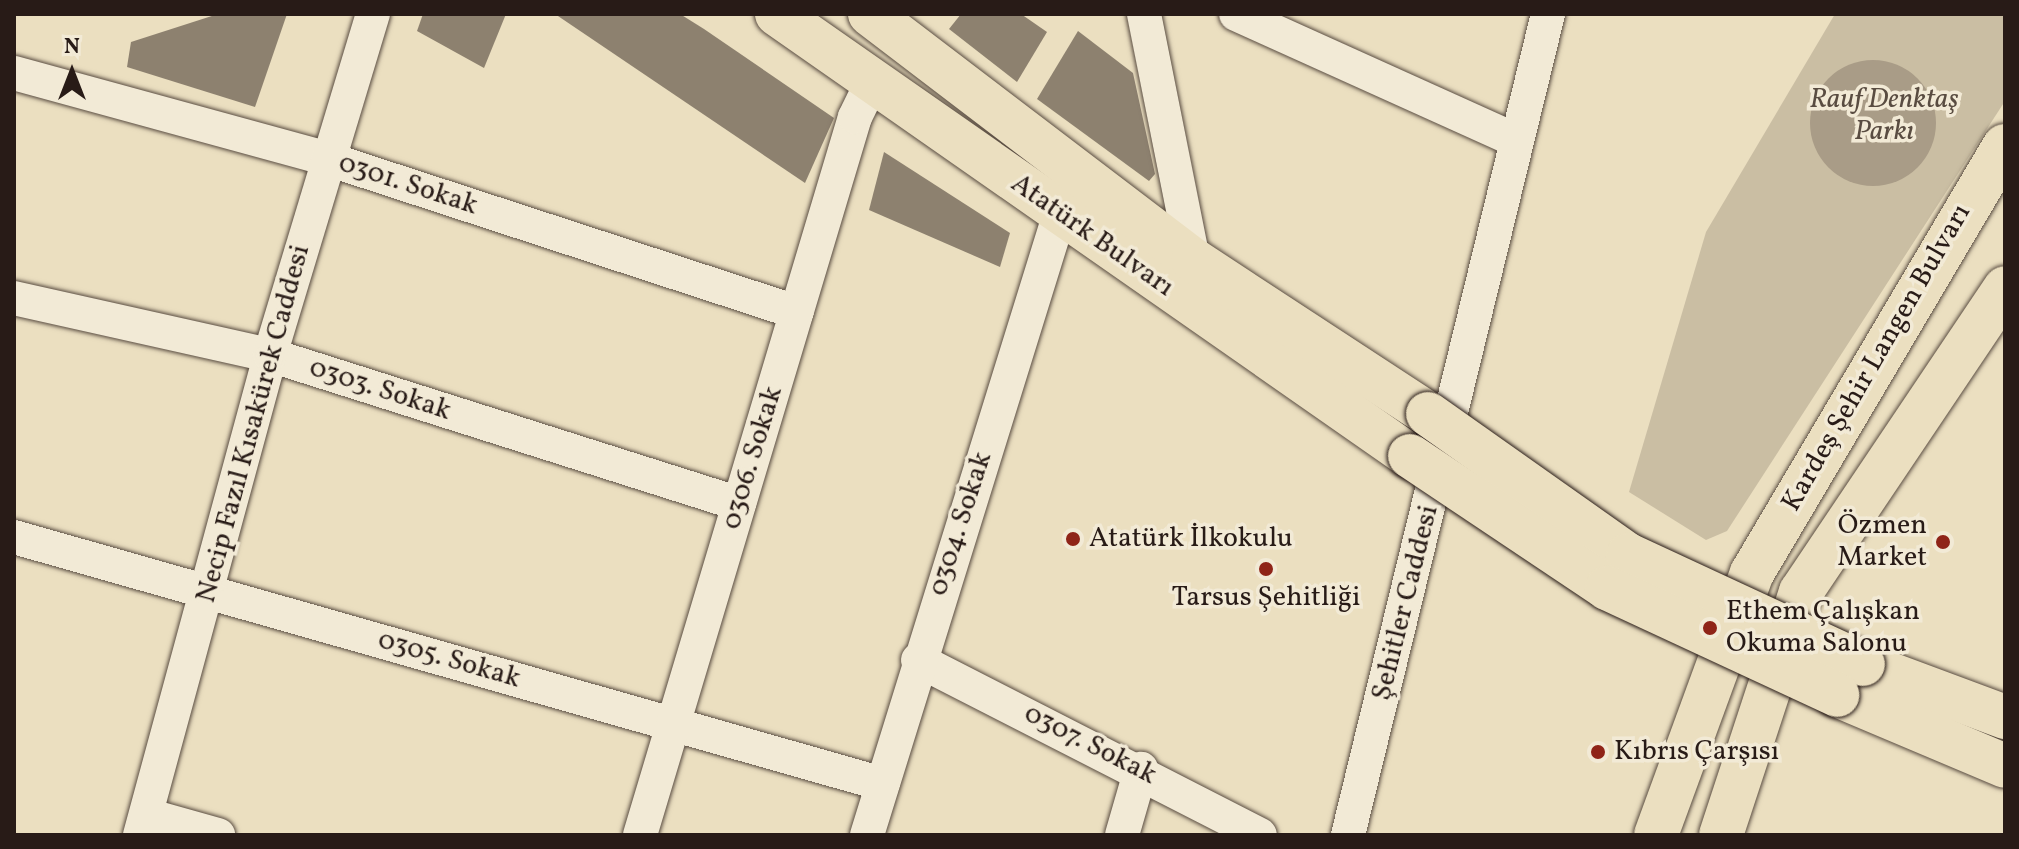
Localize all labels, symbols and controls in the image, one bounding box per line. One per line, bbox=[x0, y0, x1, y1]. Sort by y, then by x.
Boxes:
north arrow bbox=[32, 32, 112, 112]
text: N bbox=[64, 32, 80, 63]
park label: Rauf Denktaş Parkı bbox=[1810, 83, 1958, 149]
street label: 0301. Sokak bbox=[334, 147, 482, 223]
street label: Atatürk Bulvarı bbox=[1004, 167, 1180, 305]
street label: Kardeş Şehir Langen Bulvarı bbox=[1775, 198, 1979, 518]
street label: Necip Fazıl Kısakürek Caddesi bbox=[190, 241, 318, 607]
street label: 0303. Sokak bbox=[305, 351, 455, 429]
street label: 0306. Sokak bbox=[715, 382, 791, 534]
street label: 0304. Sokak bbox=[922, 448, 1000, 600]
street label: Şehitler Caddesi bbox=[1365, 502, 1447, 704]
place label: Özmen Market bbox=[1837, 509, 1927, 575]
place label: Atatürk İlkokulu bbox=[1089, 522, 1293, 556]
marker: Atatürk İlkokulu bbox=[1064, 530, 1082, 548]
marker: Özmen Market bbox=[1934, 533, 1952, 551]
marker: Tarsus Şehitliği bbox=[1257, 560, 1275, 578]
place label: Tarsus Şehitliği bbox=[1172, 581, 1360, 615]
place label: Ethem Çalışkan Okuma Salonu bbox=[1726, 595, 1920, 661]
marker: Ethem Çalışkan Okuma Salonu bbox=[1701, 619, 1719, 637]
street label: 0305. Sokak bbox=[374, 624, 524, 696]
street label: 0307. Sokak bbox=[1018, 697, 1162, 793]
place label: Kıbrıs Çarşısı bbox=[1614, 735, 1779, 769]
marker: Kıbrıs Çarşısı bbox=[1589, 743, 1607, 761]

